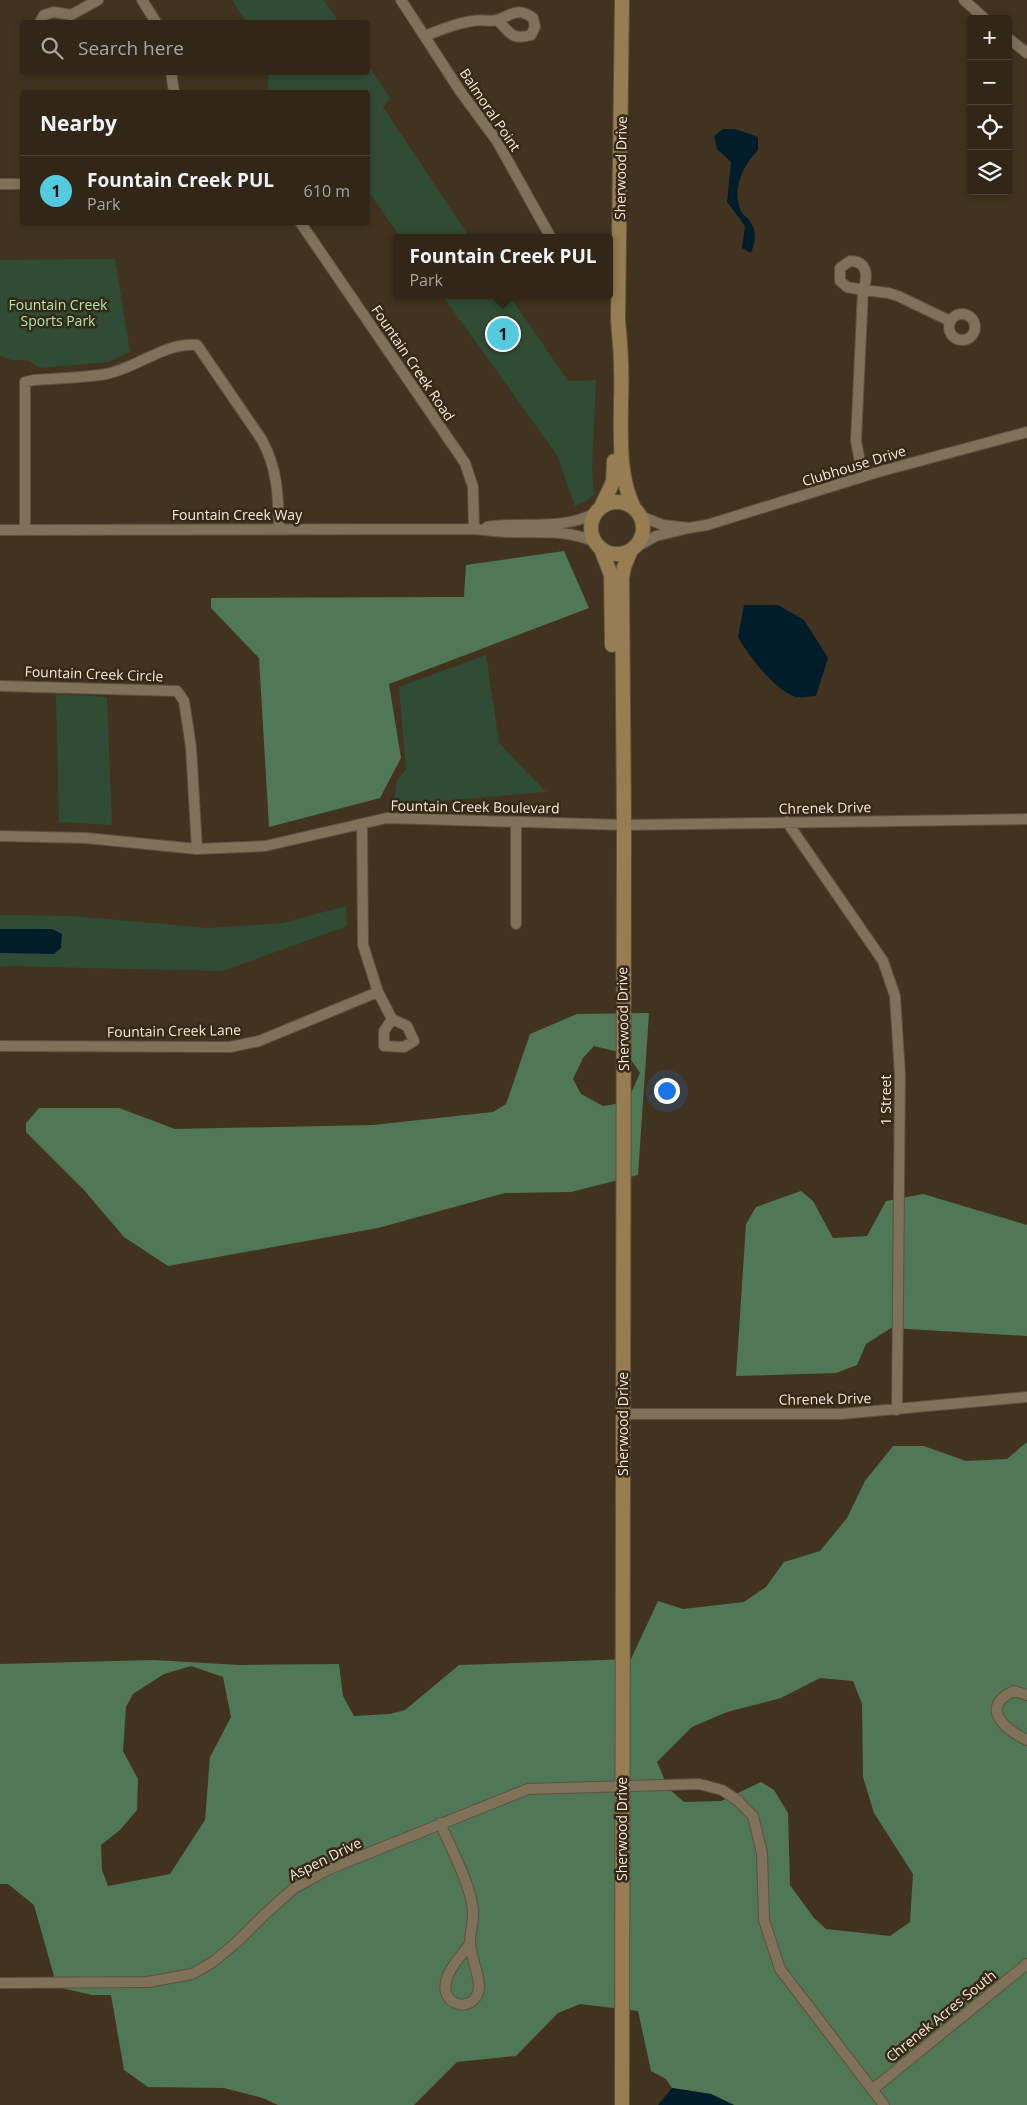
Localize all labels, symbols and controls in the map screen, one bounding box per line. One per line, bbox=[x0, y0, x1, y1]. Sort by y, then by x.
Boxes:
map controls bbox=[967, 15, 1012, 195]
button: + bbox=[967, 15, 1012, 60]
search box bbox=[20, 20, 370, 75]
icon: search bbox=[38, 34, 66, 62]
text: Search here bbox=[78, 35, 184, 61]
button: − bbox=[967, 60, 1012, 105]
street label: Balmoral Point bbox=[456, 64, 525, 155]
button: locate bbox=[967, 105, 1012, 150]
text: Nearby bbox=[40, 109, 117, 137]
street label: Sherwood Drive bbox=[610, 116, 631, 220]
button: layers bbox=[967, 150, 1012, 195]
text: Fountain Creek PUL bbox=[87, 167, 274, 193]
text: 1 bbox=[51, 180, 61, 202]
text: 610 m bbox=[304, 180, 350, 202]
text: Park bbox=[87, 193, 120, 215]
popup bbox=[393, 234, 613, 299]
text: Fountain Creek PUL bbox=[409, 243, 597, 269]
text: Park bbox=[409, 269, 443, 291]
park label: Fountain Creek Sports Park bbox=[9, 295, 108, 330]
street label: Fountain Creek Road bbox=[368, 301, 459, 424]
pin: 1 bbox=[487, 315, 519, 353]
street label: Clubhouse Drive bbox=[800, 441, 908, 490]
street label: Fountain Creek Way bbox=[172, 505, 303, 524]
street label: Fountain Creek Circle bbox=[24, 662, 164, 685]
street label: Fountain Creek Boulevard bbox=[390, 796, 560, 817]
street label: Chrenek Drive bbox=[778, 797, 872, 818]
street label: Sherwood Drive bbox=[612, 967, 633, 1071]
street label: Fountain Creek Lane bbox=[107, 1020, 241, 1041]
street label: 1 Street bbox=[876, 1075, 895, 1125]
your location bbox=[654, 1078, 680, 1104]
street label: Sherwood Drive bbox=[613, 1372, 632, 1476]
street label: Chrenek Drive bbox=[778, 1388, 872, 1409]
street label: Sherwood Drive bbox=[612, 1777, 631, 1881]
street label: Aspen Drive bbox=[285, 1833, 364, 1884]
street label: Chrenek Acres South bbox=[882, 1965, 1000, 2066]

